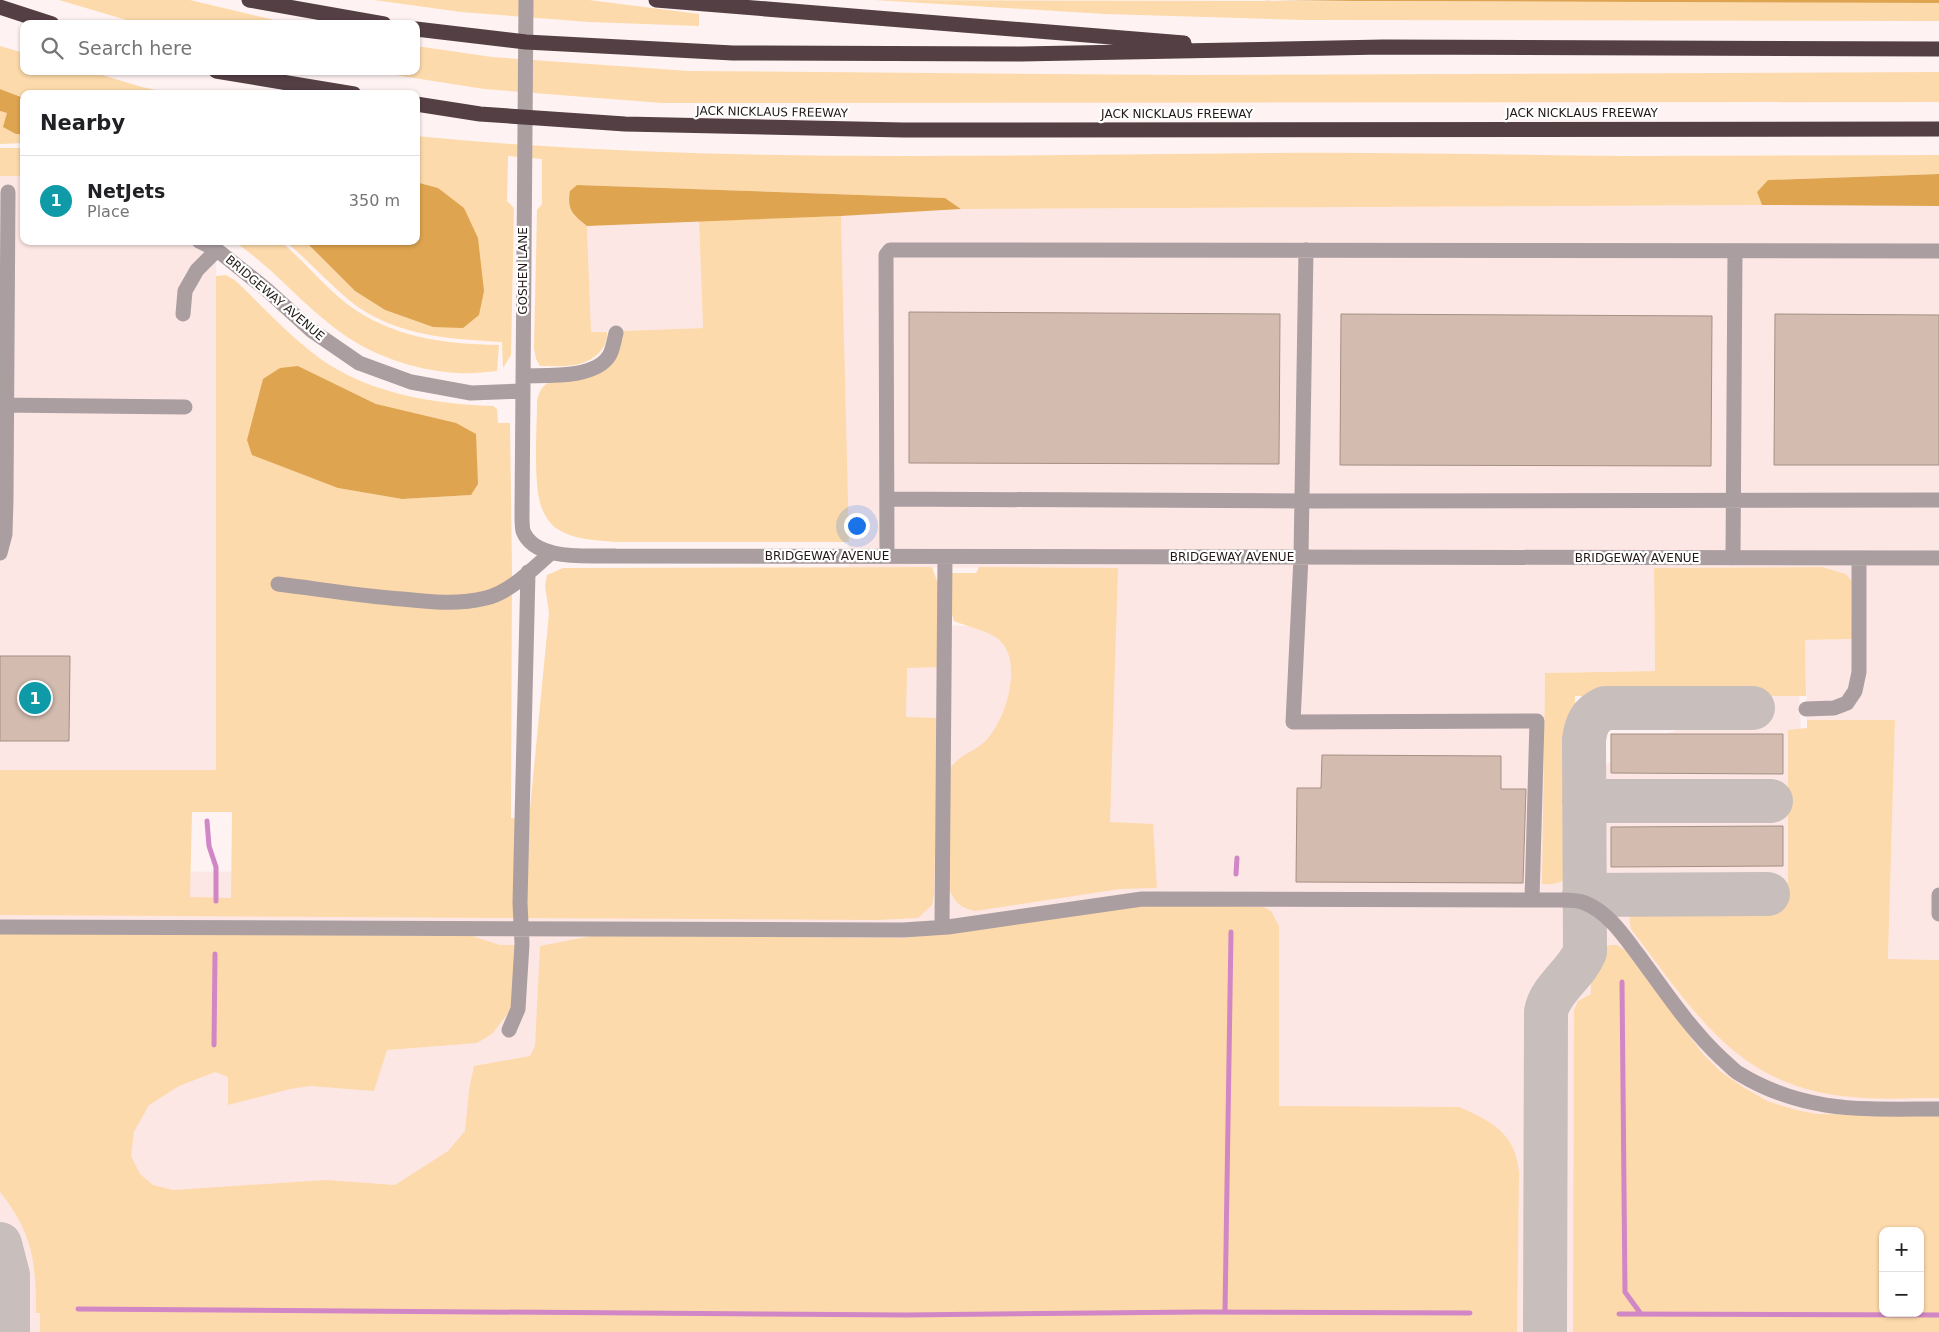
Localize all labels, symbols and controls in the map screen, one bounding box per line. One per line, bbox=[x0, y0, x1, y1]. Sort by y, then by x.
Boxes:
search box bbox=[20, 20, 420, 75]
icon: search bbox=[38, 34, 66, 62]
text: Search here bbox=[78, 37, 192, 59]
street label: JACK NICKLAUS FREEWAY bbox=[695, 104, 849, 120]
street label: JACK NICKLAUS FREEWAY bbox=[1505, 106, 1659, 120]
street label: JACK NICKLAUS FREEWAY bbox=[1100, 107, 1254, 121]
text: Nearby bbox=[40, 111, 125, 135]
text: NetJets bbox=[87, 180, 165, 202]
text: 1 bbox=[50, 191, 62, 210]
text: 350 m bbox=[349, 191, 400, 210]
text: Place bbox=[87, 202, 130, 221]
street label: GOSHEN LANE bbox=[516, 227, 530, 315]
street label: BRIDGEWAY AVENUE bbox=[223, 253, 327, 343]
your location bbox=[844, 513, 870, 539]
street label: BRIDGEWAY AVENUE bbox=[765, 549, 889, 563]
street label: BRIDGEWAY AVENUE bbox=[1170, 550, 1294, 564]
street label: BRIDGEWAY AVENUE bbox=[1575, 551, 1699, 565]
pin: 1 bbox=[19, 679, 51, 717]
map controls bbox=[1879, 1227, 1924, 1317]
button: + bbox=[1879, 1227, 1924, 1272]
button: − bbox=[1879, 1272, 1924, 1317]

